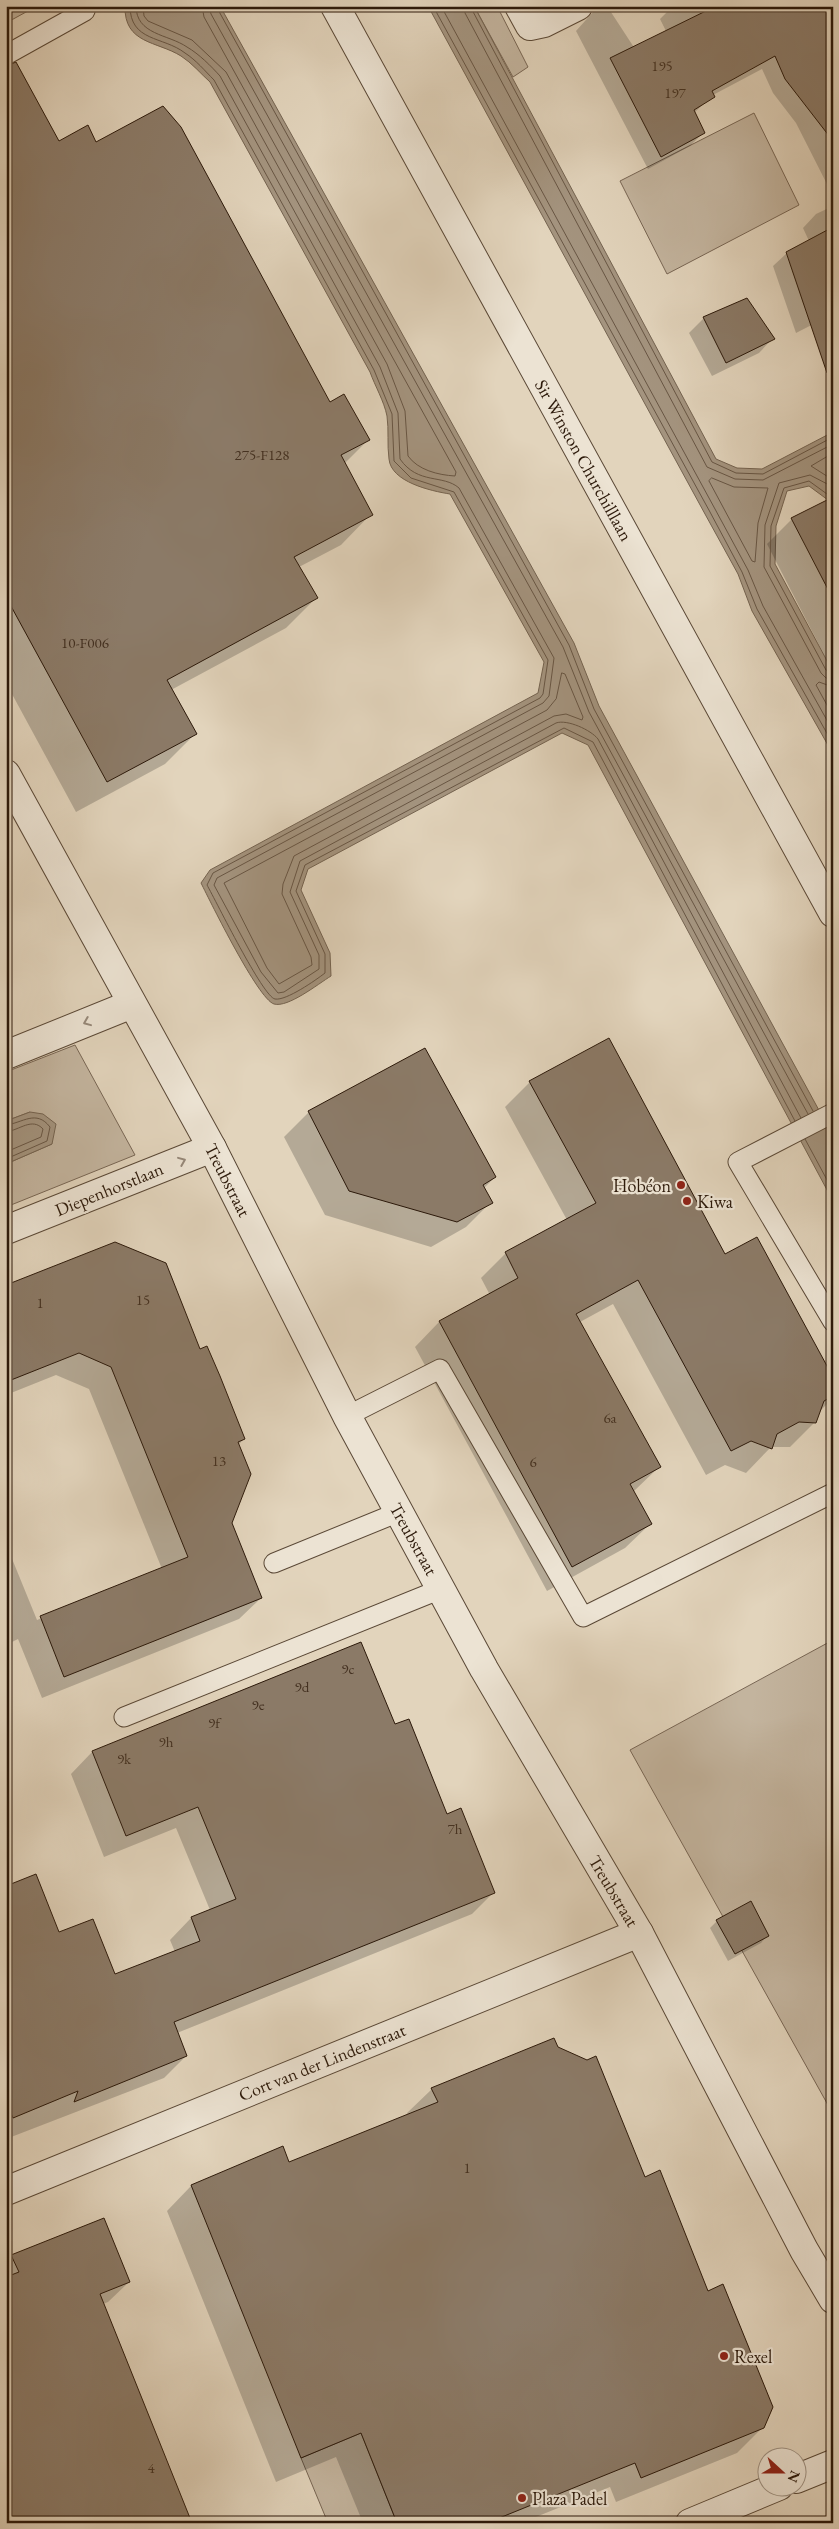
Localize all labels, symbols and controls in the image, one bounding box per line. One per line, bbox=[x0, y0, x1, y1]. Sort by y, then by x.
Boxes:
house number: 195 bbox=[651, 56, 673, 75]
house number: 197 bbox=[664, 83, 687, 102]
street label: Sir Winston Churchilllaan bbox=[530, 375, 638, 545]
house number: 275-F128 bbox=[235, 445, 290, 464]
house number: 10-F006 bbox=[61, 633, 109, 652]
one-way arrow bbox=[83, 1016, 92, 1026]
street label: Treubstraat bbox=[200, 1139, 256, 1221]
one-way arrow bbox=[177, 1156, 186, 1167]
street label: Diepenhorstlaan bbox=[52, 1157, 167, 1221]
place label: Hobéon bbox=[613, 1174, 671, 1197]
marker: Hobéon bbox=[675, 1179, 687, 1191]
place label: Kiwa bbox=[697, 1190, 734, 1213]
marker: Kiwa bbox=[681, 1195, 693, 1207]
house number: 15 bbox=[136, 1290, 150, 1309]
house number: 1 bbox=[36, 1293, 44, 1312]
house number: 6a bbox=[603, 1408, 617, 1427]
house number: 13 bbox=[212, 1451, 226, 1470]
house number: 6 bbox=[529, 1452, 537, 1471]
street label: Treubstraat bbox=[385, 1499, 444, 1580]
house number: 9c bbox=[341, 1659, 355, 1678]
house number: 9d bbox=[295, 1677, 310, 1696]
house number: 9e bbox=[251, 1695, 265, 1714]
house number: 9f bbox=[208, 1713, 222, 1732]
house number: 9h bbox=[159, 1732, 174, 1751]
house number: 9k bbox=[117, 1749, 132, 1768]
house number: 7h bbox=[448, 1819, 463, 1838]
street label: Treubstraat bbox=[584, 1851, 645, 1931]
street label: Cort van der Lindenstraat bbox=[235, 2018, 409, 2106]
house number: 1 bbox=[463, 2158, 471, 2177]
place label: Rexel bbox=[734, 2345, 772, 2368]
marker: Rexel bbox=[718, 2350, 730, 2362]
north arrow bbox=[756, 2446, 806, 2496]
house number: 4 bbox=[147, 2458, 155, 2477]
text: N bbox=[783, 2468, 805, 2486]
place label: Plaza Padel bbox=[532, 2487, 607, 2510]
marker: Plaza Padel bbox=[516, 2492, 528, 2504]

